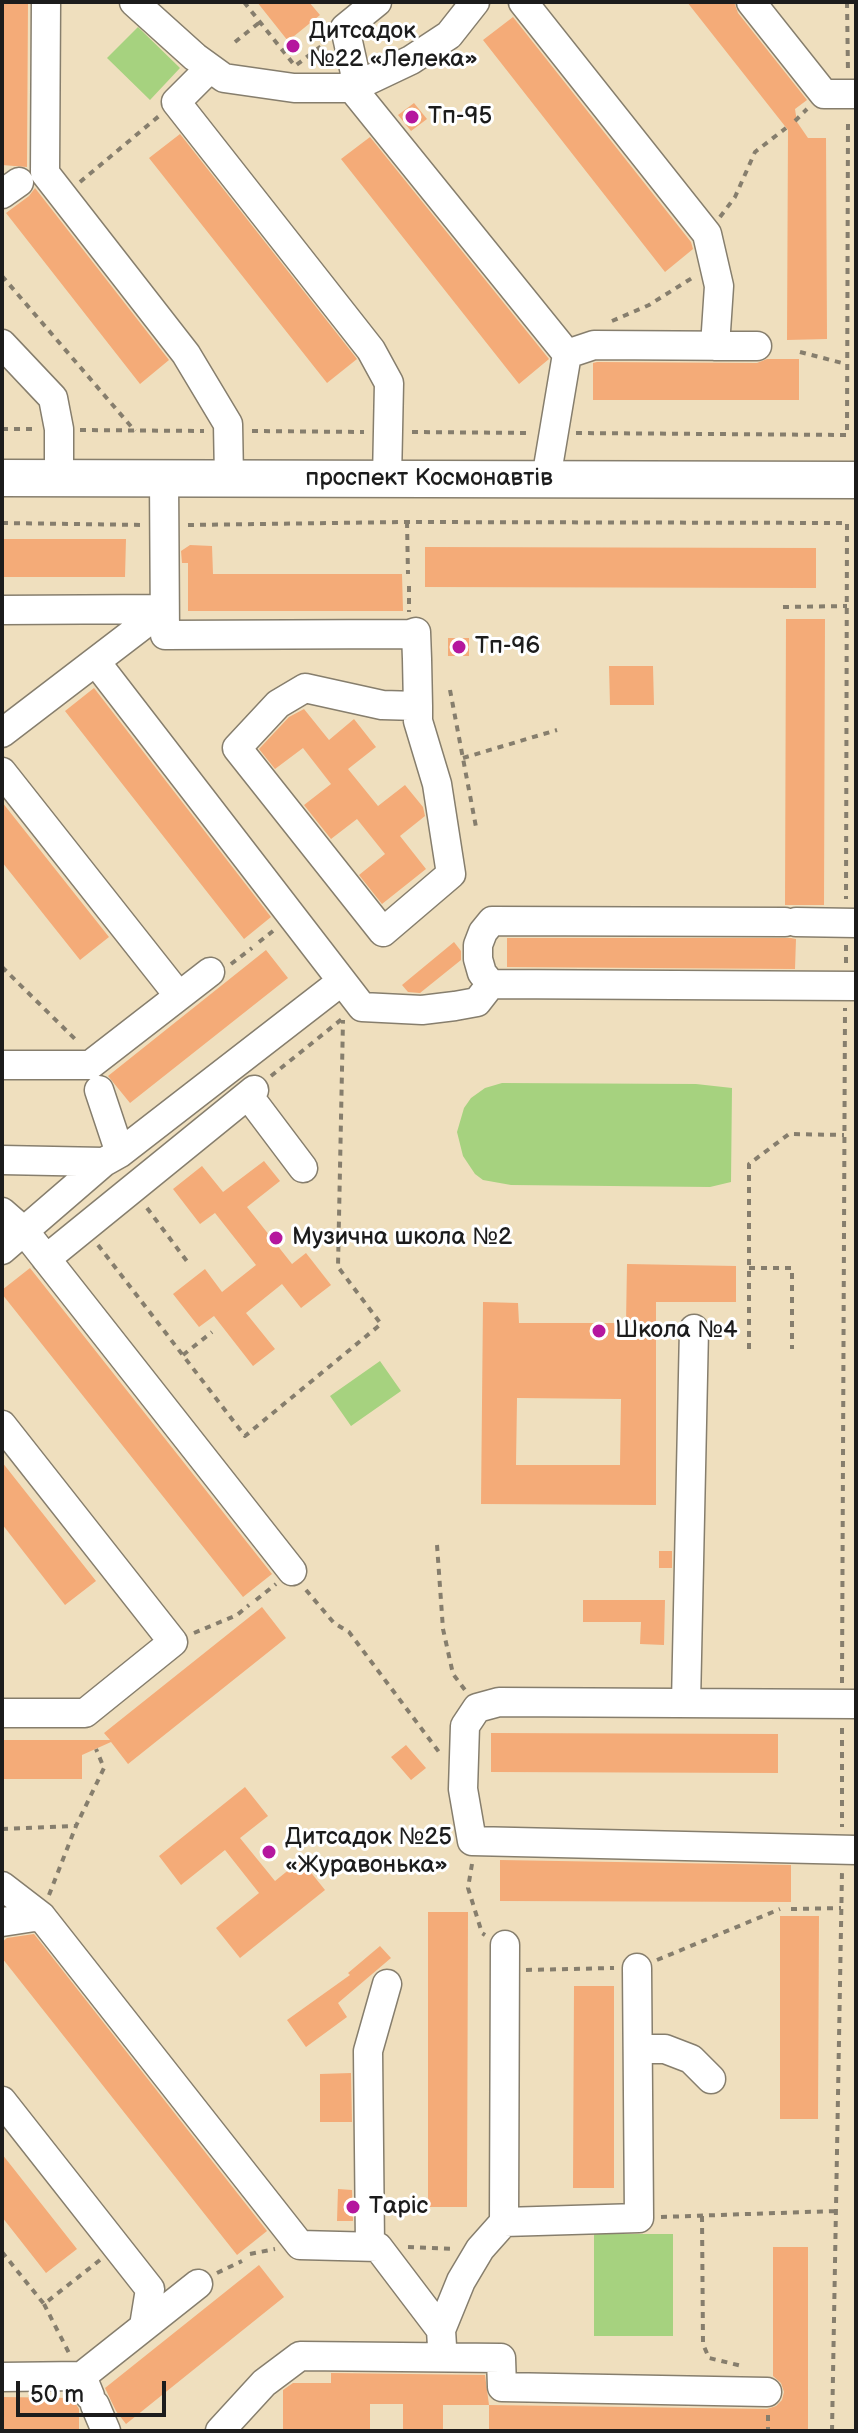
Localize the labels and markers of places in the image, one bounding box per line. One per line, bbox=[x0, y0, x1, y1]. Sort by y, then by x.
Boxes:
place label: Дитсадок №22 «Лелека» bbox=[309, 18, 478, 74]
marker: Дитсадок №22 «Лелека» bbox=[284, 37, 302, 55]
place label: Тп-95 bbox=[428, 103, 492, 131]
marker: Тп-95 bbox=[403, 108, 421, 126]
place label: Тп-96 bbox=[475, 633, 540, 661]
marker: Тп-96 bbox=[450, 638, 468, 656]
place label: Музична школа №2 bbox=[292, 1224, 512, 1252]
marker: Музична школа №2 bbox=[267, 1229, 285, 1247]
place label: Школа №4 bbox=[615, 1317, 738, 1345]
marker: Школа №4 bbox=[590, 1322, 608, 1340]
place label: Дитсадок №25 «Журавонька» bbox=[285, 1824, 452, 1880]
marker: Дитсадок №25 «Журавонька» bbox=[260, 1843, 278, 1861]
place label: Таріс bbox=[369, 2193, 428, 2221]
marker: Таріс bbox=[344, 2198, 362, 2216]

